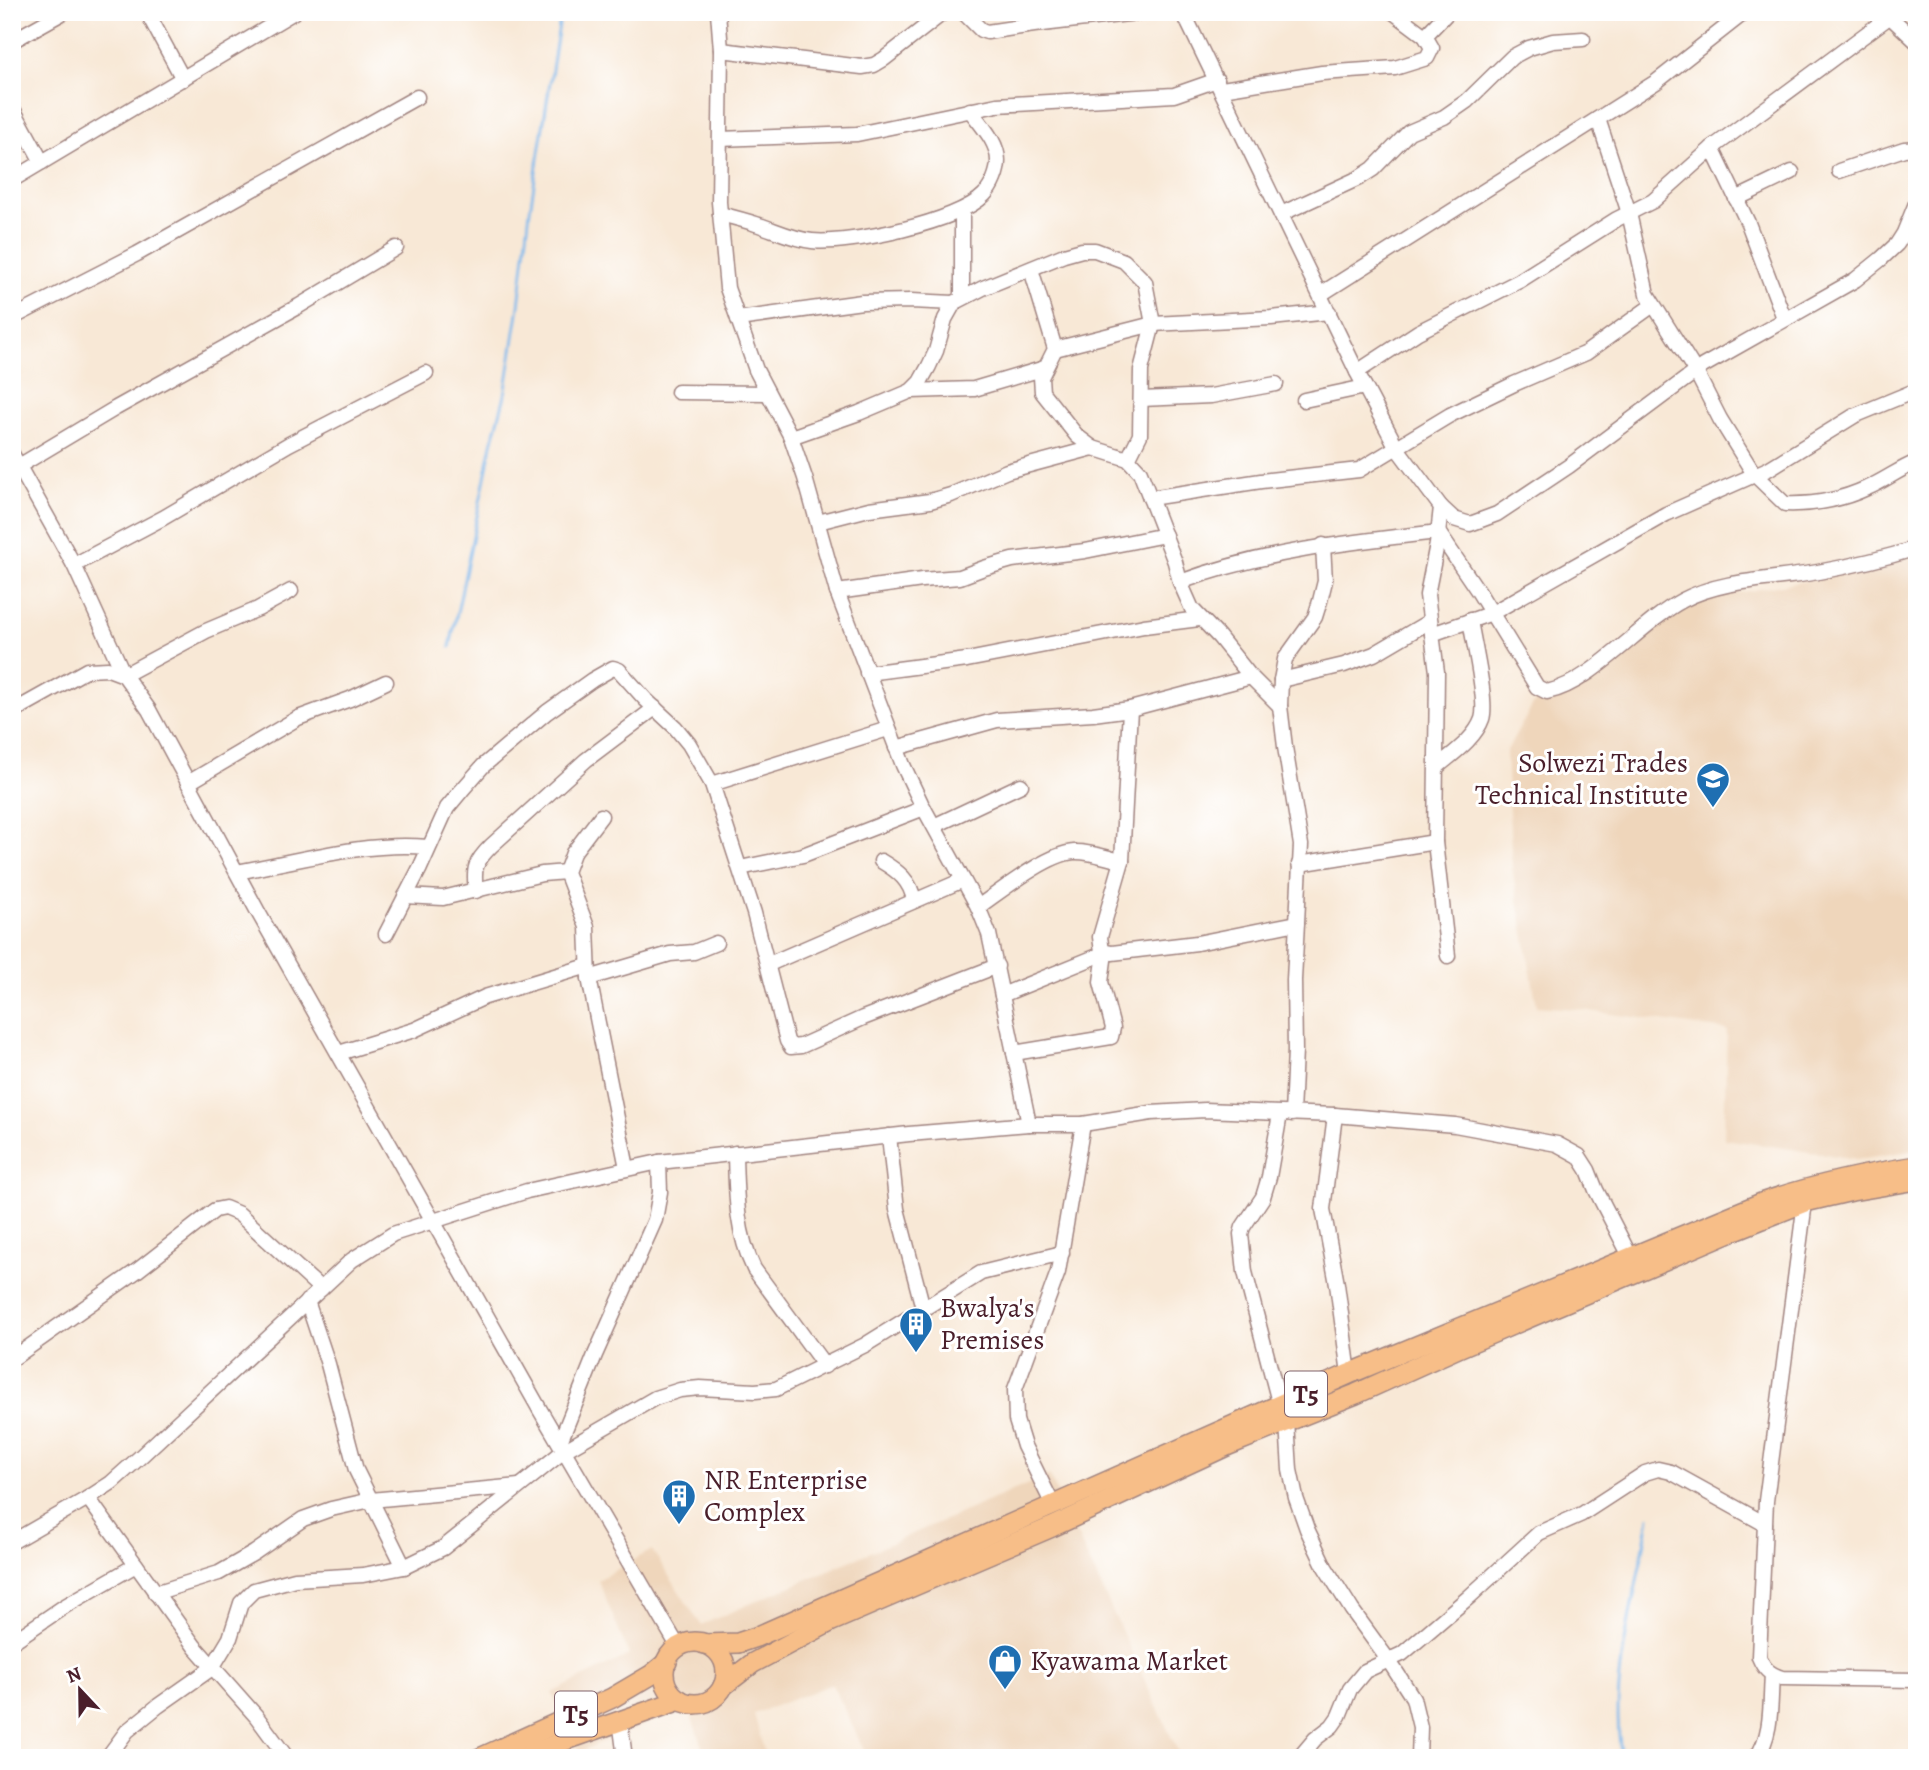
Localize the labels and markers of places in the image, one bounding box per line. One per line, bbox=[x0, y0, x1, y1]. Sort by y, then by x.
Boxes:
place label: Solwezi Trades Technical Institute bbox=[1475, 744, 1688, 814]
school or university icon: Solwezi Trades Technical Institute bbox=[1694, 760, 1732, 809]
place label: Bwalya's Premises bbox=[940, 1289, 1044, 1359]
building icon: Bwalya's Premises bbox=[897, 1305, 935, 1354]
place label: NR Enterprise Complex bbox=[704, 1461, 868, 1531]
building icon: NR Enterprise Complex bbox=[660, 1477, 698, 1526]
shop icon: Kyawama Market bbox=[986, 1642, 1024, 1691]
place label: Kyawama Market bbox=[1030, 1642, 1228, 1680]

